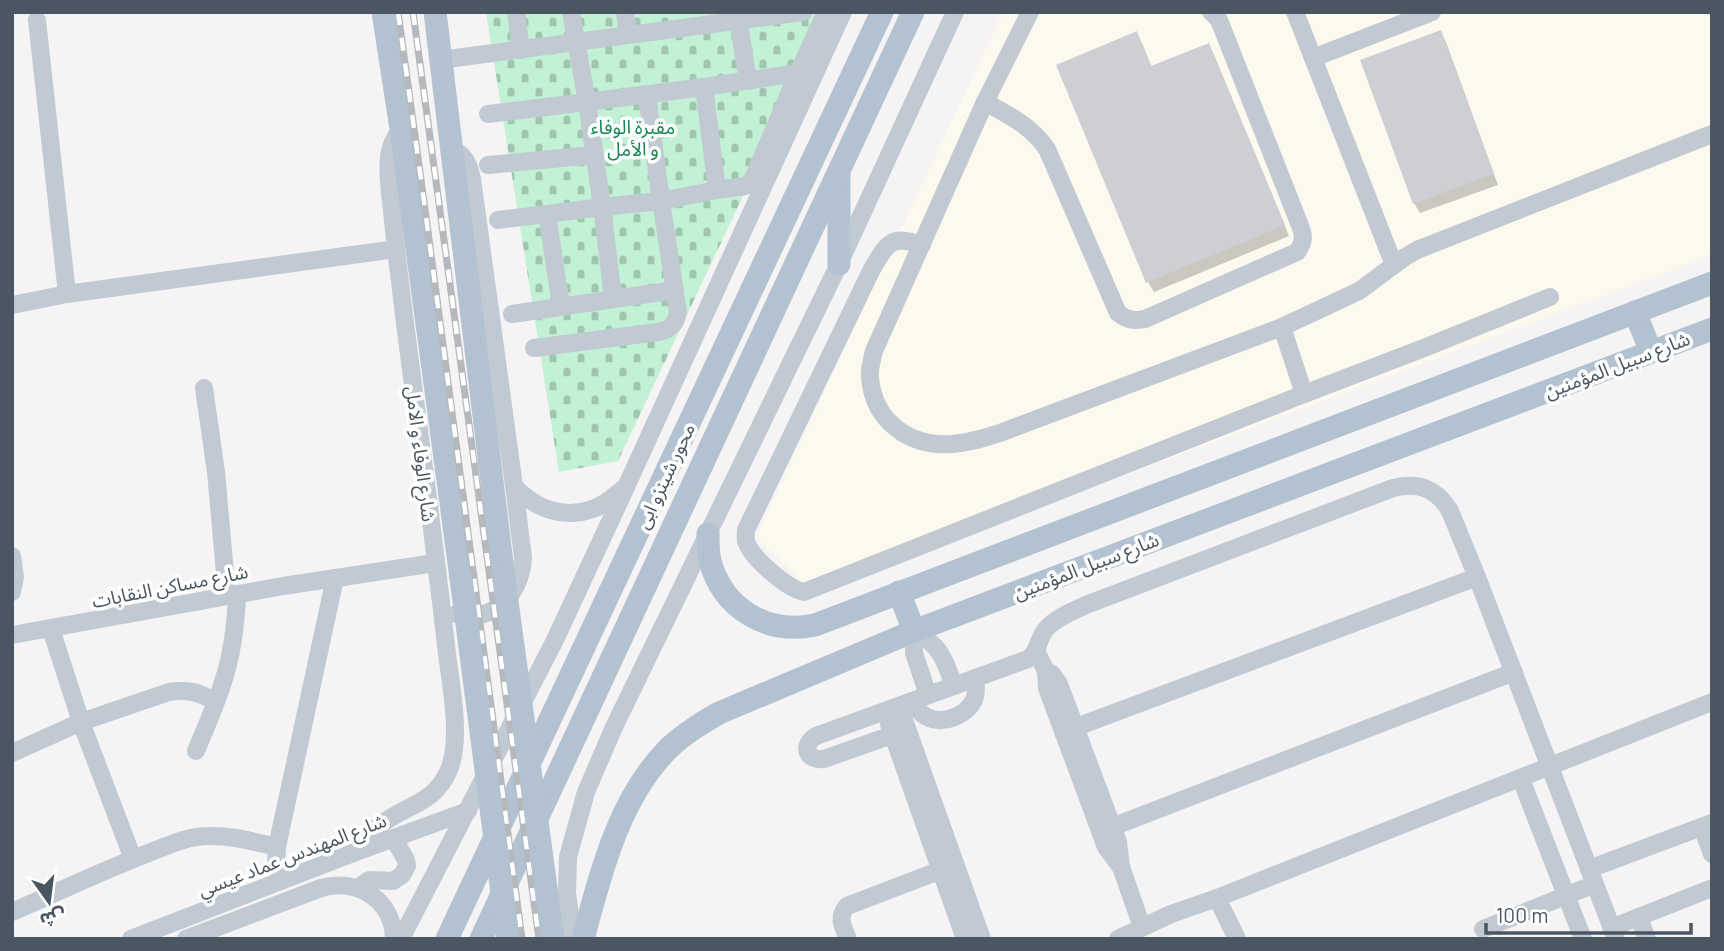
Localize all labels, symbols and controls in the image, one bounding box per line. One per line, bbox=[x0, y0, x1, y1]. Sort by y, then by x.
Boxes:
park label: مقبرة الوفاء و الأمل bbox=[591, 115, 675, 161]
street label: شارع سبيل المؤمنين bbox=[1541, 326, 1694, 406]
street label: شارع الوفاء و الامل bbox=[399, 385, 441, 524]
street label: محور شينزو ابى bbox=[630, 419, 700, 533]
street label: شارع سبيل المؤمنين bbox=[1010, 527, 1163, 607]
street label: شارع مساكن النقابات bbox=[90, 559, 250, 615]
street label: شارع المهندس عماد عيسي bbox=[194, 808, 391, 905]
north arrow bbox=[14, 867, 84, 937]
scale bar bbox=[1486, 892, 1691, 936]
text: 100 m bbox=[1496, 902, 1549, 927]
text: ش bbox=[38, 905, 69, 933]

